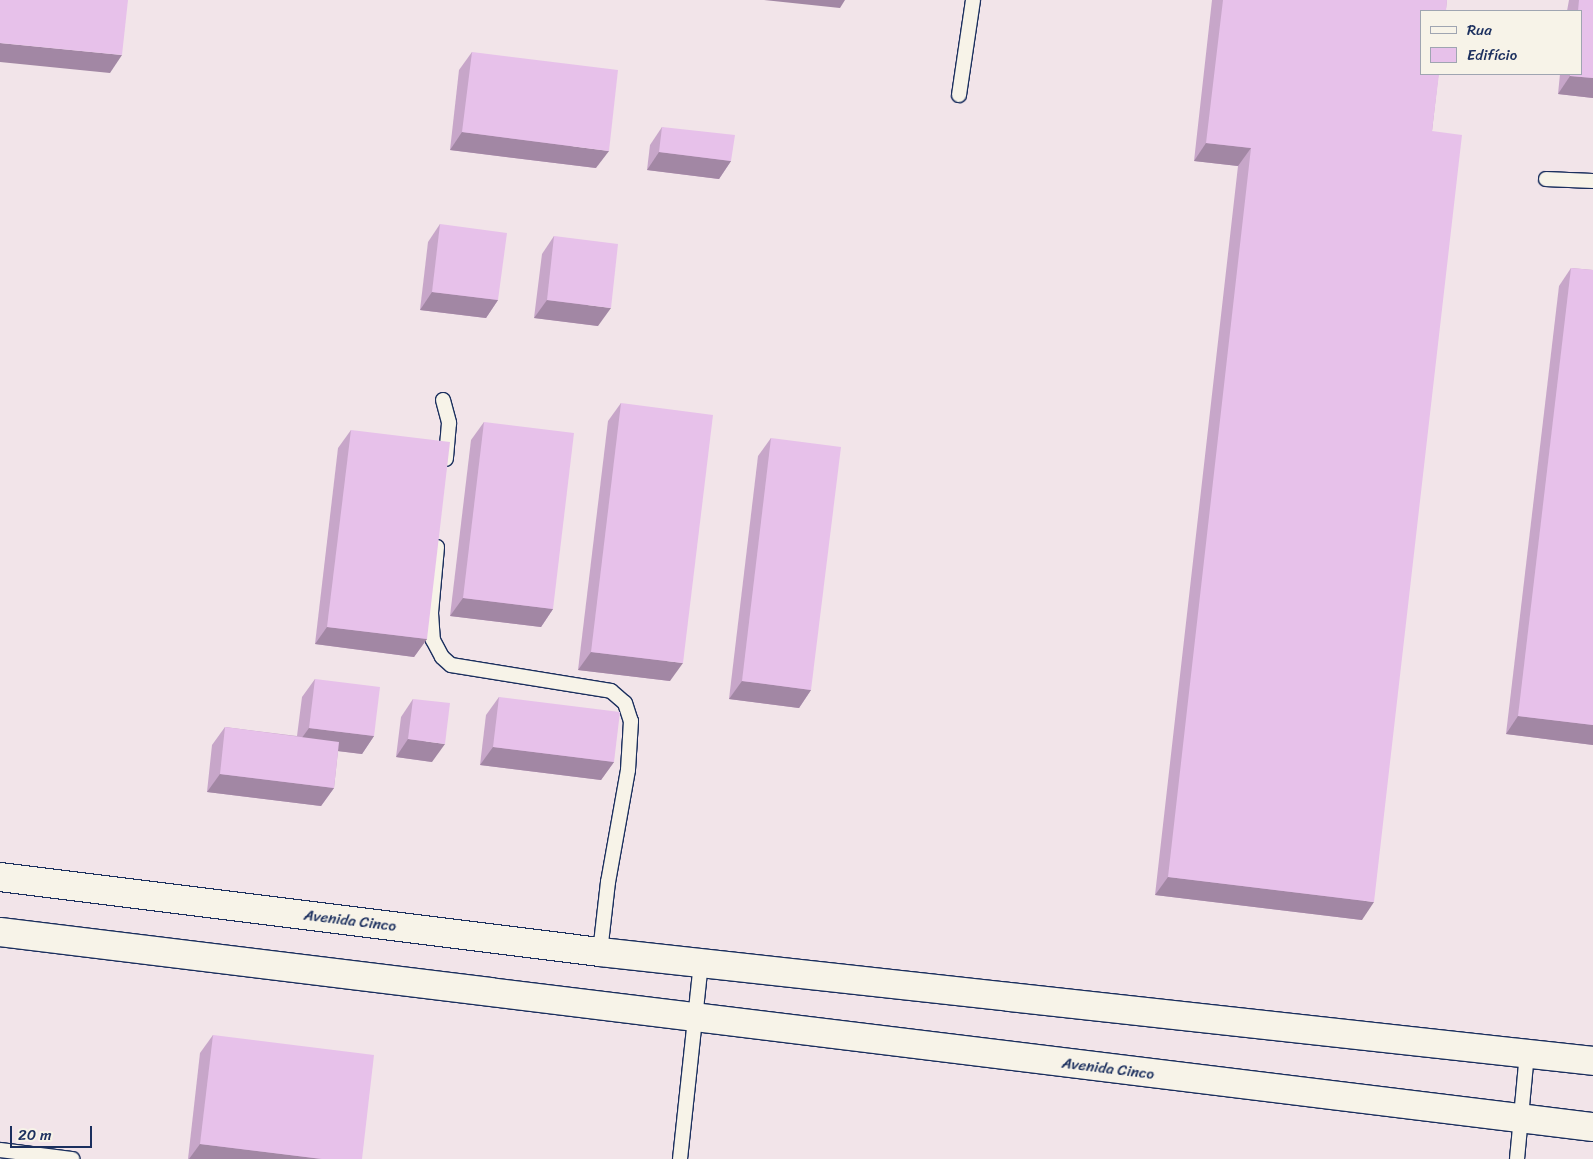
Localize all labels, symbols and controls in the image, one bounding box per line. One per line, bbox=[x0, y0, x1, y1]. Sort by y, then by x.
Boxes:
legend bbox=[1420, 10, 1583, 75]
text: Rua bbox=[1467, 17, 1492, 43]
text: Edifício bbox=[1467, 42, 1517, 68]
street label: Avenida Cinco bbox=[303, 906, 397, 936]
street label: Avenida Cinco bbox=[1061, 1054, 1155, 1084]
scale bar bbox=[12, 1116, 95, 1148]
text: 20 m bbox=[18, 1122, 52, 1148]

